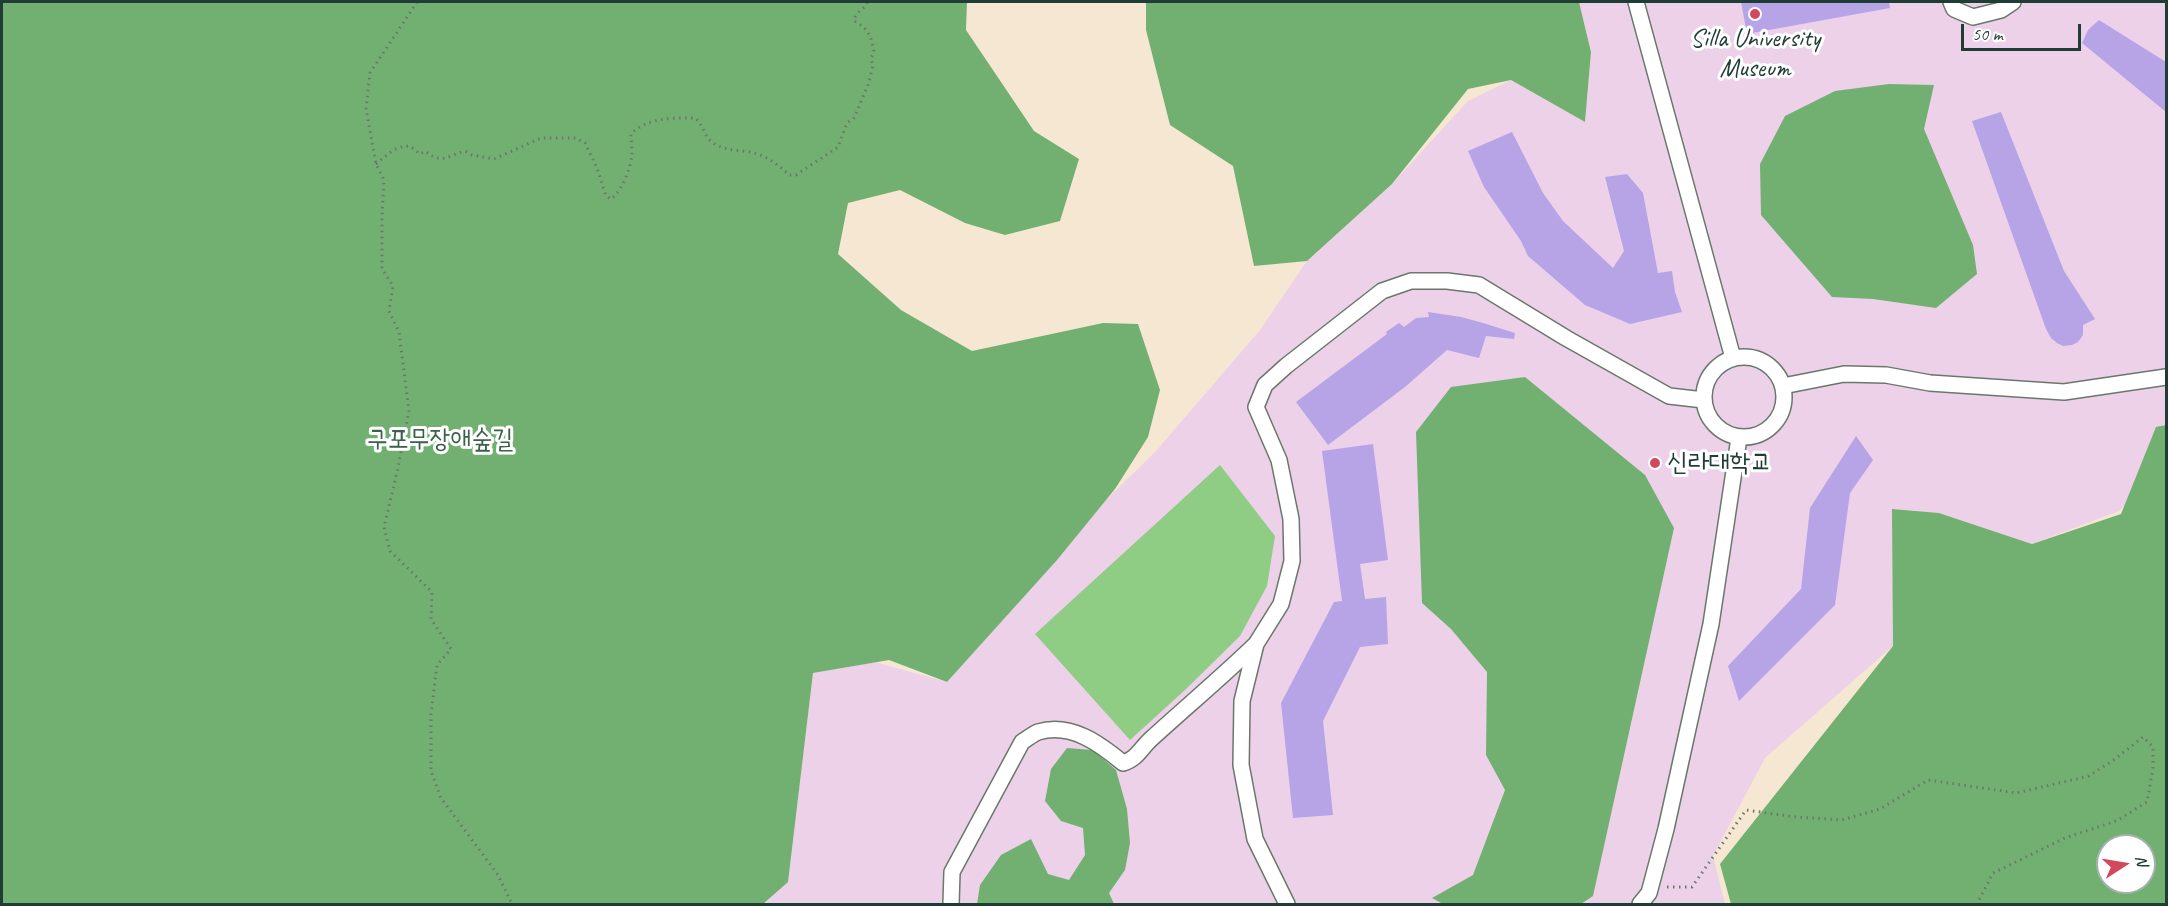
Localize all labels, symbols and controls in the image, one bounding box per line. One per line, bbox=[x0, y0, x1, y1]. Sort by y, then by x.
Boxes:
marker: Silla University Museum bbox=[1748, 7, 1762, 21]
scale bar bbox=[1964, 12, 2084, 50]
place label: Silla University Museum bbox=[1690, 23, 1820, 84]
text: 50 m bbox=[1972, 23, 2003, 45]
park label: 구포무장애숲길 bbox=[367, 424, 513, 456]
place label: 신라대학교 bbox=[1667, 447, 1772, 479]
marker: 신라대학교 bbox=[1648, 456, 1662, 470]
north arrow bbox=[2096, 834, 2156, 894]
text: N bbox=[2131, 854, 2152, 868]

